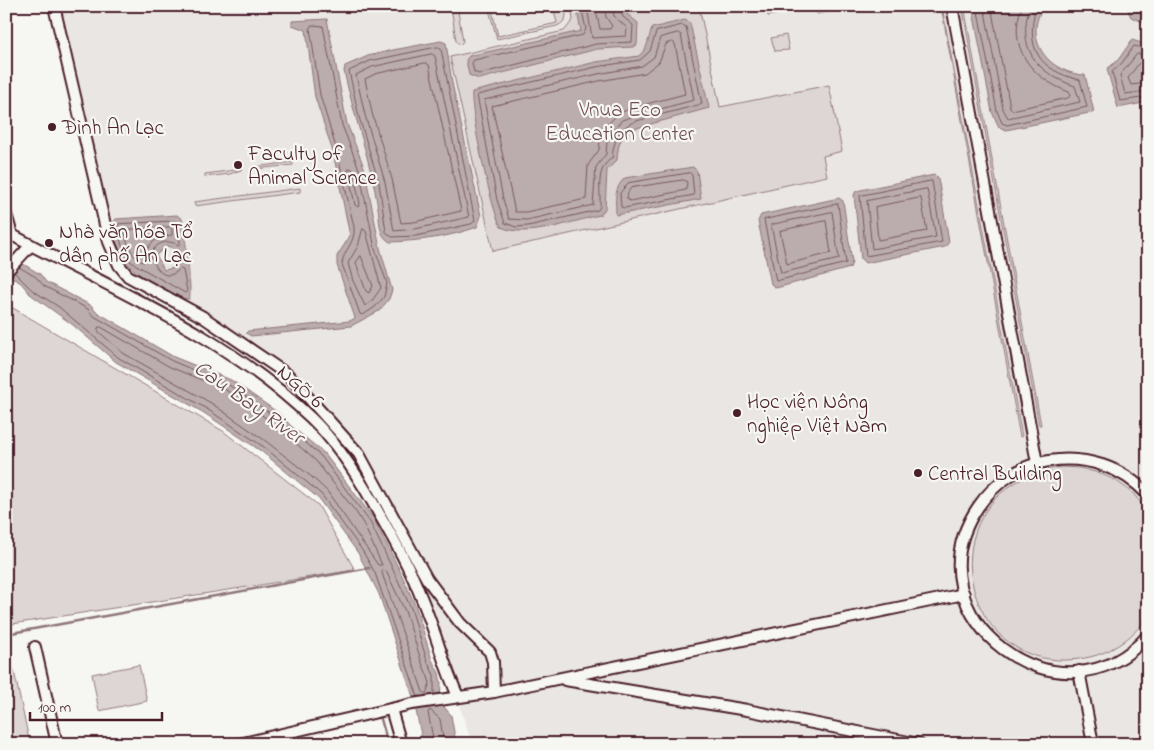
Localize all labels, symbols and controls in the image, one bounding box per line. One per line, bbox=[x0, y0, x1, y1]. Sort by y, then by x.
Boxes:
park label: Vnua Eco Education Center bbox=[546, 96, 695, 150]
place label: Đình An Lạc bbox=[61, 114, 164, 144]
marker: Đình An Lạc bbox=[46, 121, 58, 133]
place label: Faculty of Animal Science bbox=[247, 140, 377, 194]
marker: Faculty of Animal Science bbox=[232, 159, 244, 171]
place label: Nhà văn hóa Tổ dân phố An Lạc bbox=[59, 218, 193, 272]
marker: Nhà văn hóa Tổ dân phố An Lạc bbox=[43, 237, 55, 249]
water label: Cau Bay River bbox=[187, 354, 313, 455]
street label: NGÕ 6 bbox=[269, 358, 330, 417]
place label: Học viện Nông nghiệp Việt Nam bbox=[747, 388, 887, 444]
marker: Học viện Nông nghiệp Việt Nam bbox=[731, 407, 743, 419]
place label: Central Building bbox=[928, 460, 1062, 492]
marker: Central Building bbox=[912, 467, 924, 479]
scale bar bbox=[30, 690, 162, 722]
text: 100 m bbox=[38, 697, 71, 719]

